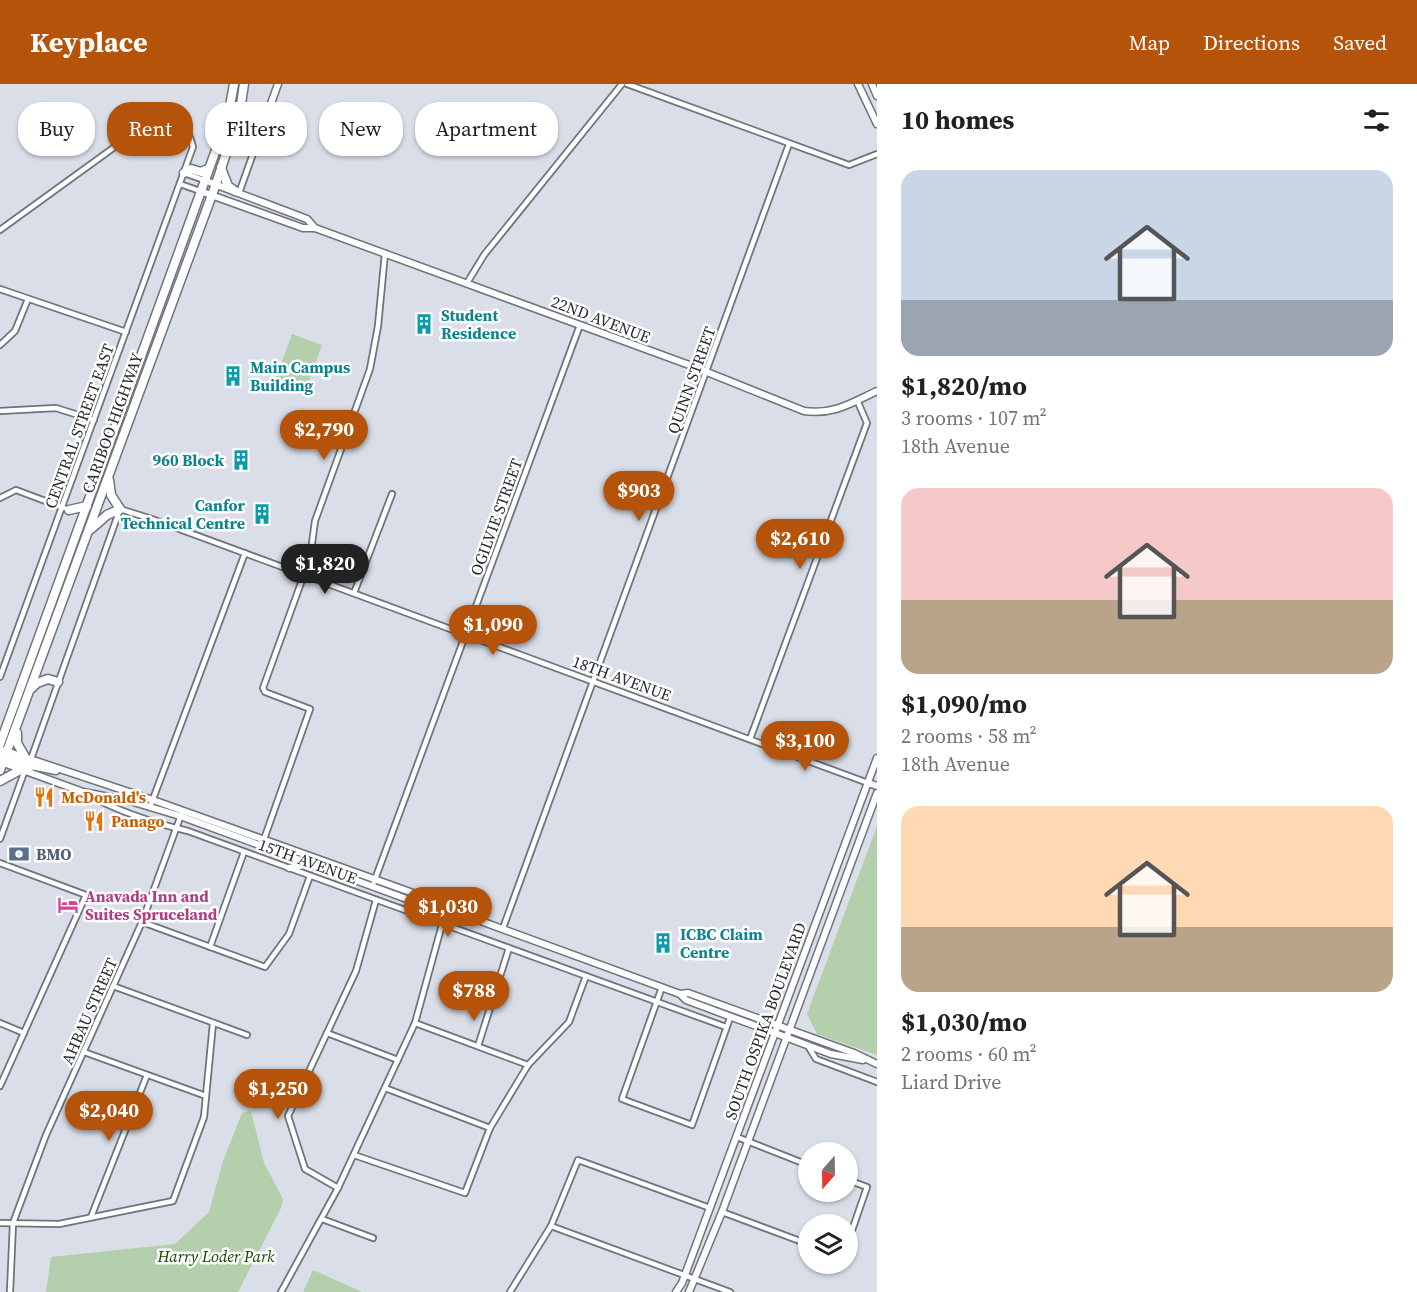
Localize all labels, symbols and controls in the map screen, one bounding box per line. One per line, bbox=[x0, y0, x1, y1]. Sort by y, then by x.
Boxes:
text: Keyplace bbox=[30, 23, 148, 61]
text: Map bbox=[1129, 28, 1170, 57]
text: Directions bbox=[1203, 28, 1300, 57]
text: Saved bbox=[1333, 28, 1387, 57]
chip: Buy bbox=[18, 102, 95, 156]
chip: Rent bbox=[107, 102, 193, 156]
chip: Filters bbox=[205, 102, 307, 156]
chip: New bbox=[319, 102, 403, 156]
chip: Apartment bbox=[415, 102, 558, 156]
text: 10 homes bbox=[901, 102, 1014, 138]
icon: filters bbox=[1360, 104, 1393, 137]
icon: home bbox=[1093, 209, 1201, 317]
street label: 22ND AVENUE bbox=[548, 290, 654, 348]
place label: Student Residence bbox=[441, 304, 516, 344]
building icon: Student Residence bbox=[412, 312, 436, 336]
street label: QUINN STREET bbox=[661, 323, 721, 437]
street label: CENTRAL STREET EAST bbox=[39, 340, 119, 511]
street label: CARIBOO HIGHWAY bbox=[76, 350, 148, 496]
place label: Main Campus Building bbox=[250, 356, 350, 396]
building icon: Main Campus Building bbox=[221, 364, 245, 388]
text: $1,820/mo bbox=[901, 368, 1027, 404]
text: 3 rooms · 107 m² bbox=[901, 404, 1047, 432]
pin: $2,790 bbox=[275, 410, 373, 461]
text: $2,790 bbox=[294, 415, 354, 443]
text: 18th Avenue bbox=[901, 432, 1010, 460]
building icon: 960 Block bbox=[229, 448, 253, 472]
place label: 960 Block bbox=[153, 449, 224, 471]
street label: OGILVIE STREET bbox=[465, 455, 527, 579]
pin: $903 bbox=[603, 471, 675, 522]
text: $903 bbox=[617, 476, 661, 504]
place label: Canfor Technical Centre bbox=[121, 494, 246, 534]
building icon: Canfor Technical Centre bbox=[250, 502, 274, 526]
pin: $2,610 bbox=[751, 519, 849, 570]
text: $2,610 bbox=[770, 524, 830, 552]
icon: home bbox=[1093, 527, 1201, 635]
pin: $1,820 bbox=[276, 544, 374, 595]
text: $1,820 bbox=[295, 549, 355, 577]
pin: $1,090 bbox=[444, 605, 542, 656]
text: $1,090 bbox=[463, 610, 523, 638]
street label: 18TH AVENUE bbox=[570, 650, 675, 706]
text: $1,090/mo bbox=[901, 686, 1027, 722]
pin: $3,100 bbox=[756, 721, 854, 772]
text: 2 rooms · 58 m² bbox=[901, 722, 1037, 750]
text: $3,100 bbox=[775, 726, 835, 754]
text: 18th Avenue bbox=[901, 750, 1010, 778]
restaurant icon: McDonald's bbox=[32, 785, 56, 809]
place label: McDonald's bbox=[61, 786, 146, 808]
restaurant icon: Panago bbox=[82, 809, 106, 833]
place label: Panago bbox=[111, 810, 165, 832]
street label: 15TH AVENUE bbox=[256, 833, 361, 889]
bank icon: BMO bbox=[7, 842, 31, 866]
place label: BMO bbox=[36, 843, 72, 865]
icon: home bbox=[1093, 845, 1201, 953]
place label: Anavada Inn and Suites Spruceland bbox=[85, 885, 218, 925]
pin: $1,030 bbox=[399, 887, 497, 938]
text: $1,030 bbox=[418, 892, 478, 920]
hotel icon: Anavada Inn and Suites Spruceland bbox=[56, 893, 80, 917]
street label: SOUTH OSPIKA BOULEVARD bbox=[719, 919, 811, 1123]
place label: ICBC Claim Centre bbox=[680, 923, 763, 963]
building icon: ICBC Claim Centre bbox=[651, 931, 675, 955]
street label: AHBAU STREET bbox=[56, 954, 122, 1068]
pin: $788 bbox=[438, 971, 510, 1022]
text: $788 bbox=[452, 976, 496, 1004]
text: $1,030/mo bbox=[901, 1004, 1027, 1040]
text: 2 rooms · 60 m² bbox=[901, 1040, 1037, 1068]
text: Liard Drive bbox=[901, 1068, 1001, 1096]
pin: $1,250 bbox=[229, 1069, 327, 1120]
text: $1,250 bbox=[248, 1074, 308, 1102]
pin: $2,040 bbox=[60, 1091, 158, 1142]
text: $2,040 bbox=[79, 1096, 139, 1124]
north arrow bbox=[798, 1142, 858, 1202]
map controls bbox=[798, 1142, 858, 1274]
button: layers bbox=[798, 1214, 858, 1274]
park label: Harry Loder Park bbox=[156, 1245, 275, 1267]

